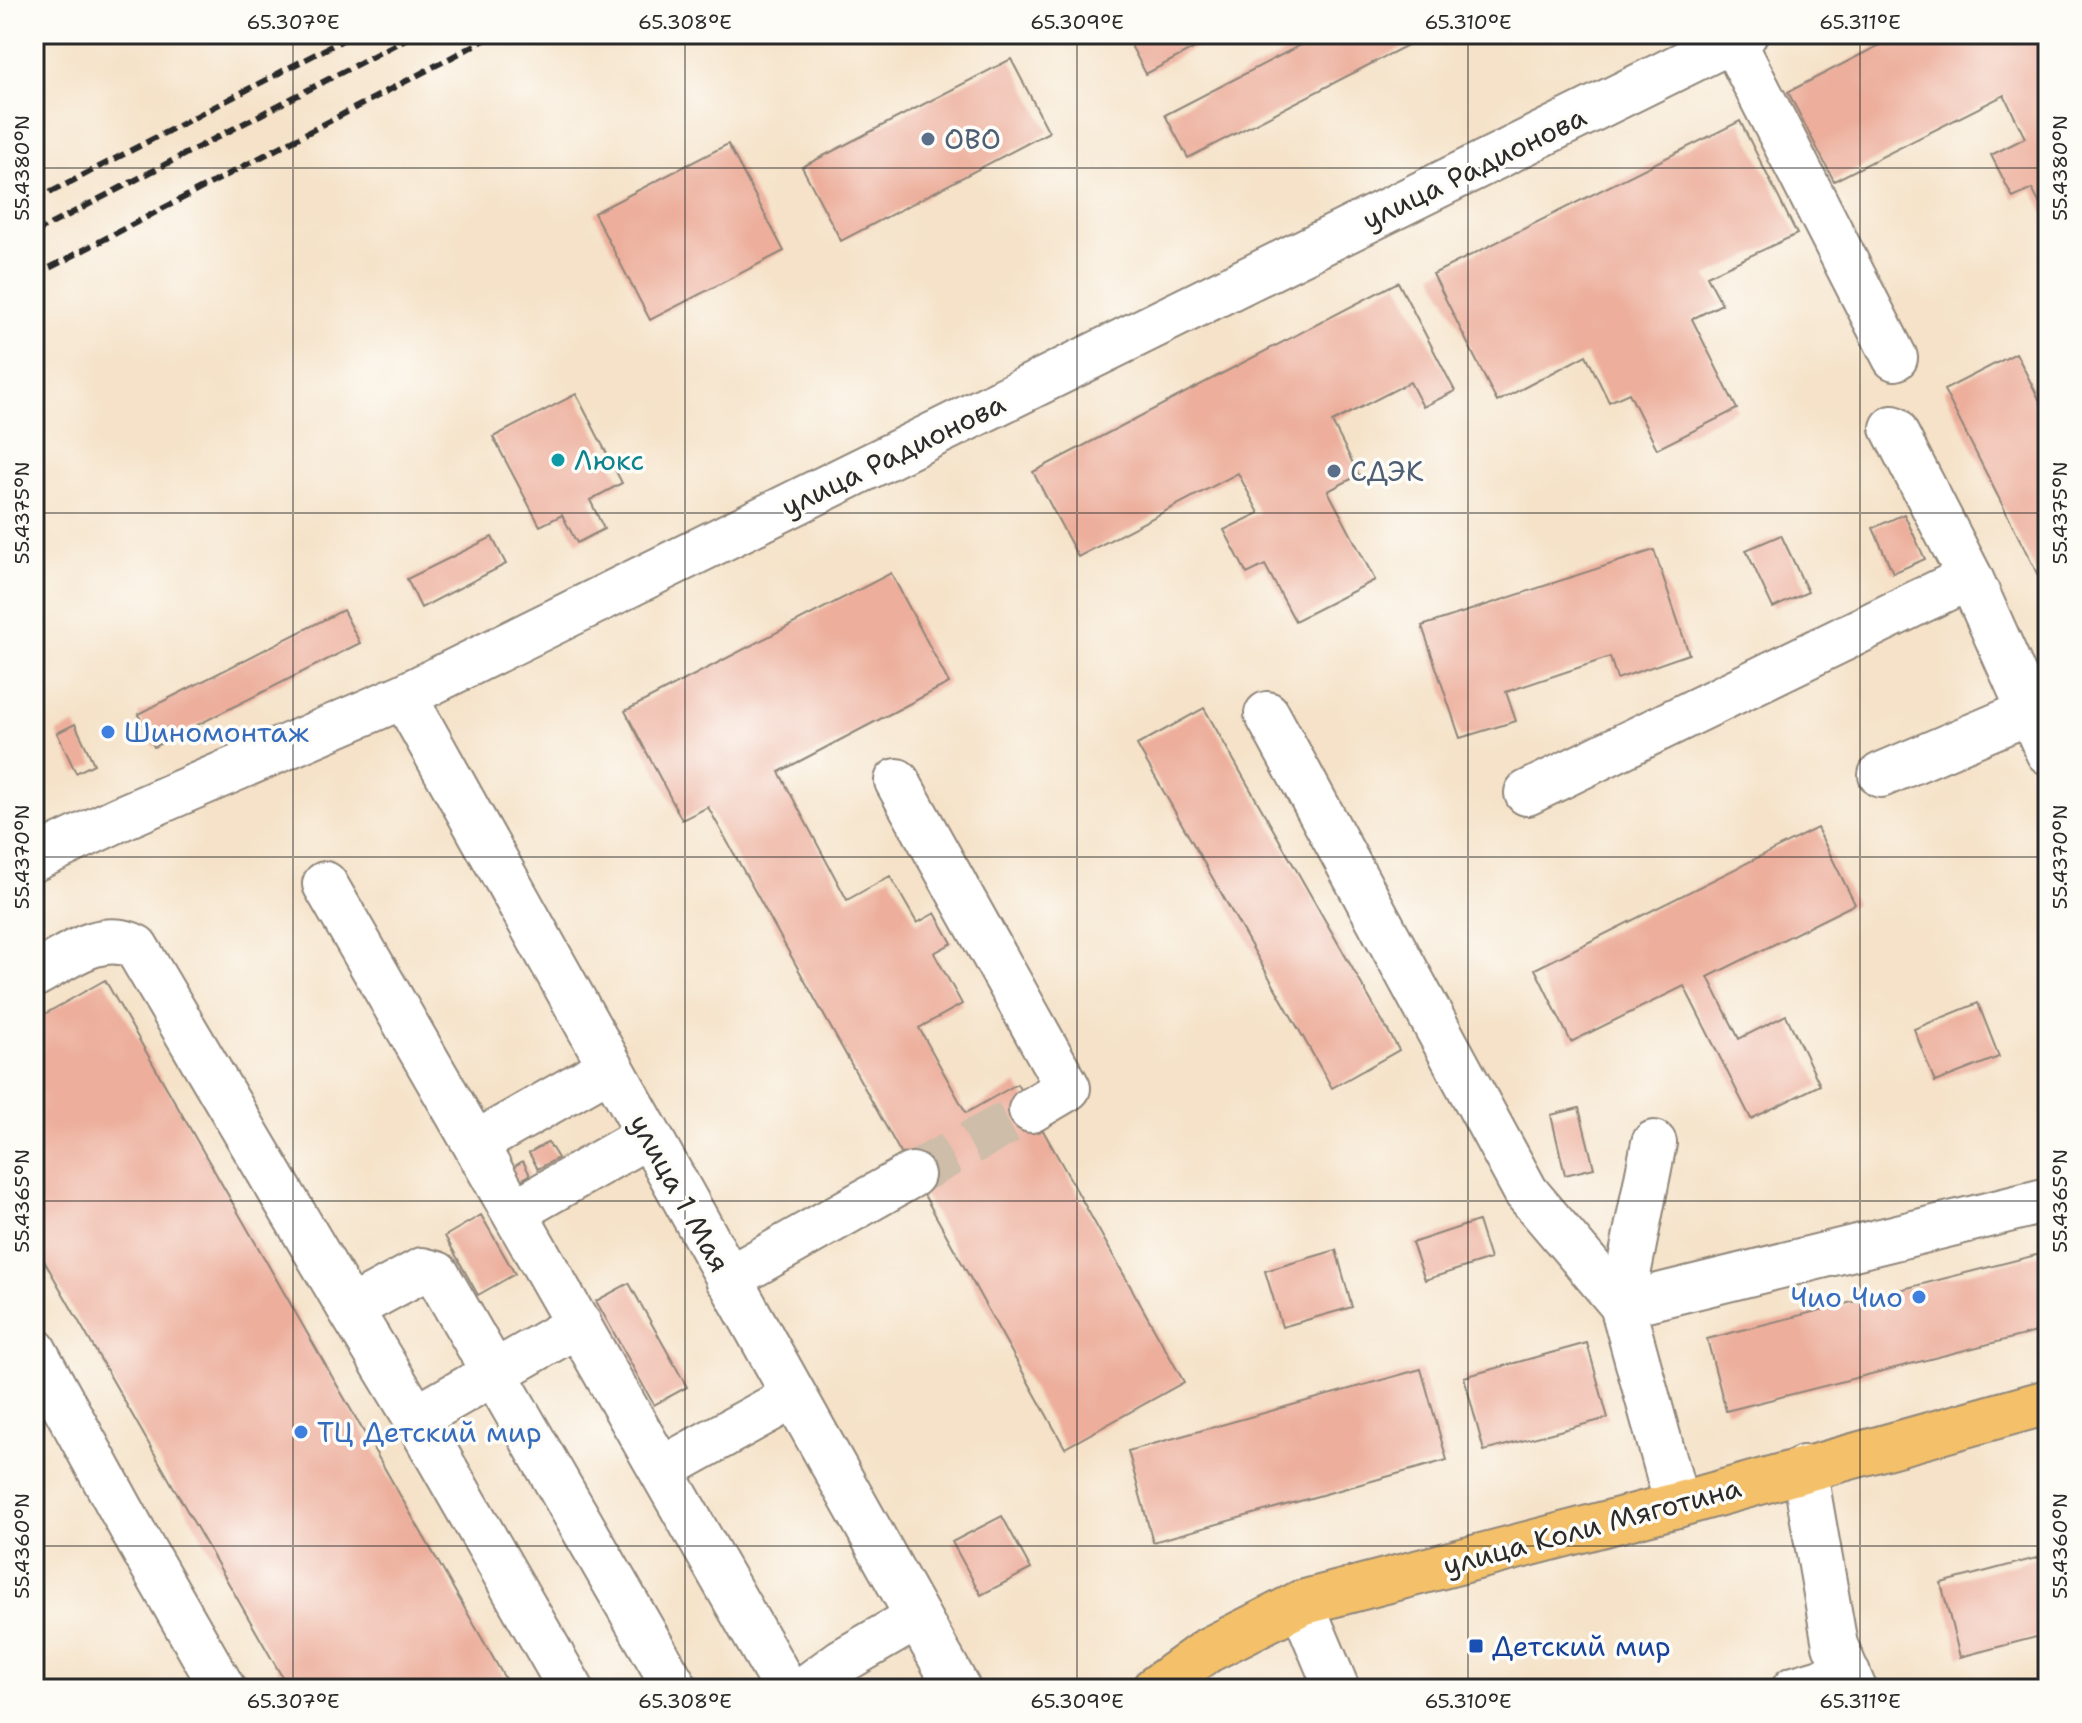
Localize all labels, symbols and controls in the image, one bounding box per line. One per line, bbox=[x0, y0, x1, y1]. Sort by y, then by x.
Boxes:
text: 65.307°E bbox=[247, 9, 339, 35]
text: 65.308°E bbox=[638, 9, 732, 35]
text: 65.309°E bbox=[1030, 9, 1124, 35]
text: 65.310°E bbox=[1424, 9, 1512, 35]
text: 65.311°E bbox=[1819, 9, 1901, 35]
street label: улица Радионова bbox=[1356, 97, 1592, 239]
text: 55.4380°N bbox=[9, 115, 35, 221]
text: 55.4380°N bbox=[2047, 115, 2073, 221]
place label: OBO bbox=[944, 120, 1001, 158]
marker: OBO bbox=[919, 130, 937, 148]
street label: улица Радионова bbox=[775, 384, 1011, 526]
place label: Люкс bbox=[574, 441, 644, 479]
marker: Люкс bbox=[549, 451, 567, 469]
place label: СДЭК bbox=[1350, 452, 1424, 490]
text: 55.4375°N bbox=[9, 462, 35, 564]
marker: СДЭК bbox=[1325, 462, 1343, 480]
text: 55.4375°N bbox=[2047, 462, 2073, 564]
place label: Шиномонтаж bbox=[124, 713, 309, 751]
marker: Шиномонтаж bbox=[99, 723, 117, 741]
text: 55.4370°N bbox=[9, 805, 35, 909]
text: 55.4370°N bbox=[2047, 805, 2073, 909]
street label: улица 1 Мая bbox=[621, 1107, 739, 1279]
text: 55.4365°N bbox=[9, 1149, 35, 1253]
text: 55.4365°N bbox=[2047, 1149, 2073, 1253]
place label: Чио Чио bbox=[1790, 1278, 1903, 1316]
marker: Чио Чио bbox=[1910, 1288, 1928, 1306]
place label: ТЦ Детский мир bbox=[317, 1413, 542, 1451]
marker: ТЦ Детский мир bbox=[292, 1423, 310, 1441]
street label: улица Коли Мяготина bbox=[1439, 1468, 1745, 1584]
text: 55.4360°N bbox=[9, 1493, 35, 1599]
text: 55.4360°N bbox=[2047, 1493, 2073, 1599]
place label: Детский мир bbox=[1492, 1627, 1671, 1665]
marker: Детский мир bbox=[1467, 1637, 1485, 1655]
text: 65.307°E bbox=[247, 1688, 339, 1714]
text: 65.308°E bbox=[638, 1688, 732, 1714]
text: 65.309°E bbox=[1030, 1688, 1124, 1714]
text: 65.310°E bbox=[1424, 1688, 1512, 1714]
text: 65.311°E bbox=[1819, 1688, 1901, 1714]

